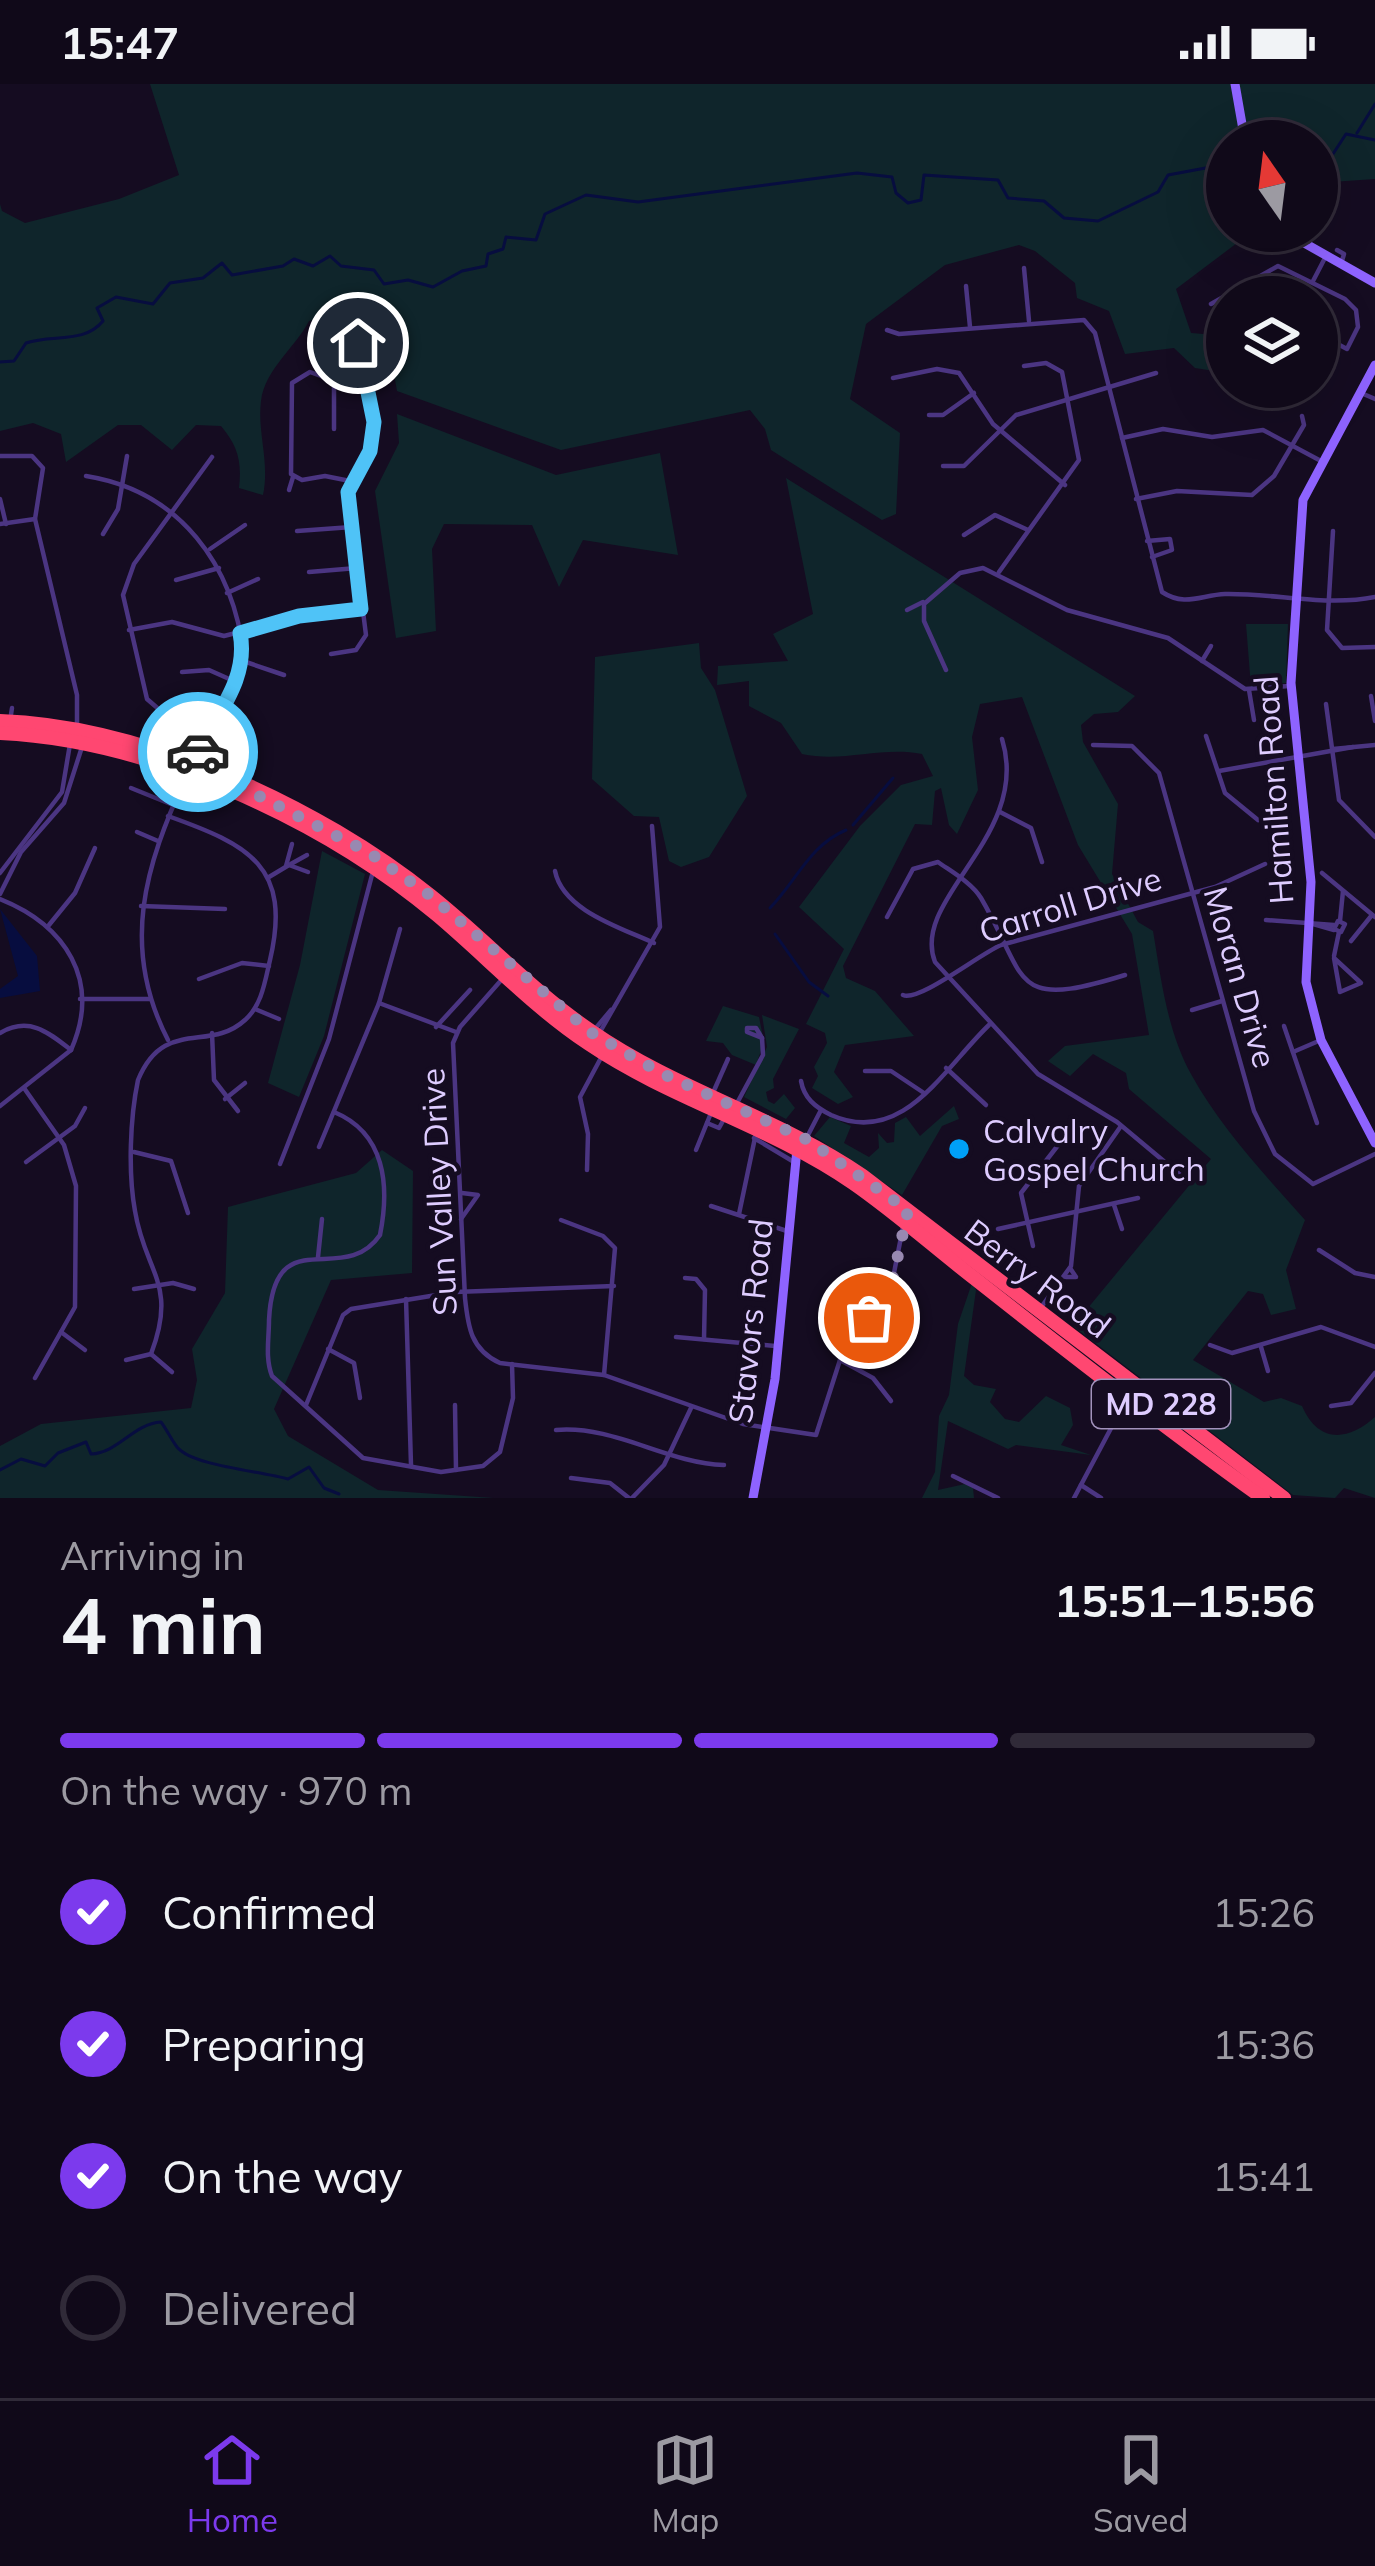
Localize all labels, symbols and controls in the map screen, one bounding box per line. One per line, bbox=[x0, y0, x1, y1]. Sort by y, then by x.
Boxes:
text: 15:47 bbox=[60, 14, 179, 70]
north arrow bbox=[1206, 120, 1338, 252]
map controls bbox=[1206, 120, 1338, 408]
button: layers bbox=[1206, 276, 1338, 408]
pin bbox=[307, 292, 409, 394]
icon: home bbox=[325, 310, 391, 376]
street label: Hamilton Road bbox=[1245, 674, 1301, 906]
courier bbox=[138, 692, 258, 812]
icon: car bbox=[165, 719, 231, 785]
street label: Carroll Drive bbox=[974, 857, 1166, 951]
street label: Moran Drive bbox=[1196, 882, 1286, 1072]
street label: Sun Valley Drive bbox=[411, 1067, 465, 1317]
place label: Calvalry Gospel Church bbox=[983, 1110, 1205, 1189]
marker: Calvalry Gospel Church bbox=[946, 1136, 972, 1162]
street label: Berry Road bbox=[957, 1210, 1119, 1346]
street label: Stavors Road bbox=[719, 1217, 781, 1425]
pin bbox=[818, 1267, 920, 1369]
icon: bag bbox=[836, 1285, 902, 1351]
road number: MD 228 bbox=[1092, 1380, 1230, 1428]
text: Arriving in bbox=[60, 1531, 245, 1580]
text: 15:51–15:56 bbox=[1054, 1572, 1315, 1628]
text: 4 min bbox=[60, 1576, 266, 1674]
text: On the way · 970 m bbox=[60, 1766, 412, 1815]
icon: check bbox=[60, 1879, 126, 1945]
text: Confirmed bbox=[162, 1884, 376, 1940]
text: 15:26 bbox=[1213, 1888, 1315, 1937]
icon: check bbox=[60, 2011, 126, 2077]
text: Preparing bbox=[162, 2016, 366, 2072]
text: 15:36 bbox=[1213, 2020, 1315, 2069]
icon: check bbox=[60, 2143, 126, 2209]
text: On the way bbox=[162, 2148, 403, 2204]
text: 15:41 bbox=[1213, 2152, 1315, 2201]
text: Delivered bbox=[162, 2280, 357, 2336]
tab: Home bbox=[187, 2427, 278, 2540]
tab: Map bbox=[651, 2427, 719, 2540]
tab: Saved bbox=[1093, 2427, 1188, 2540]

